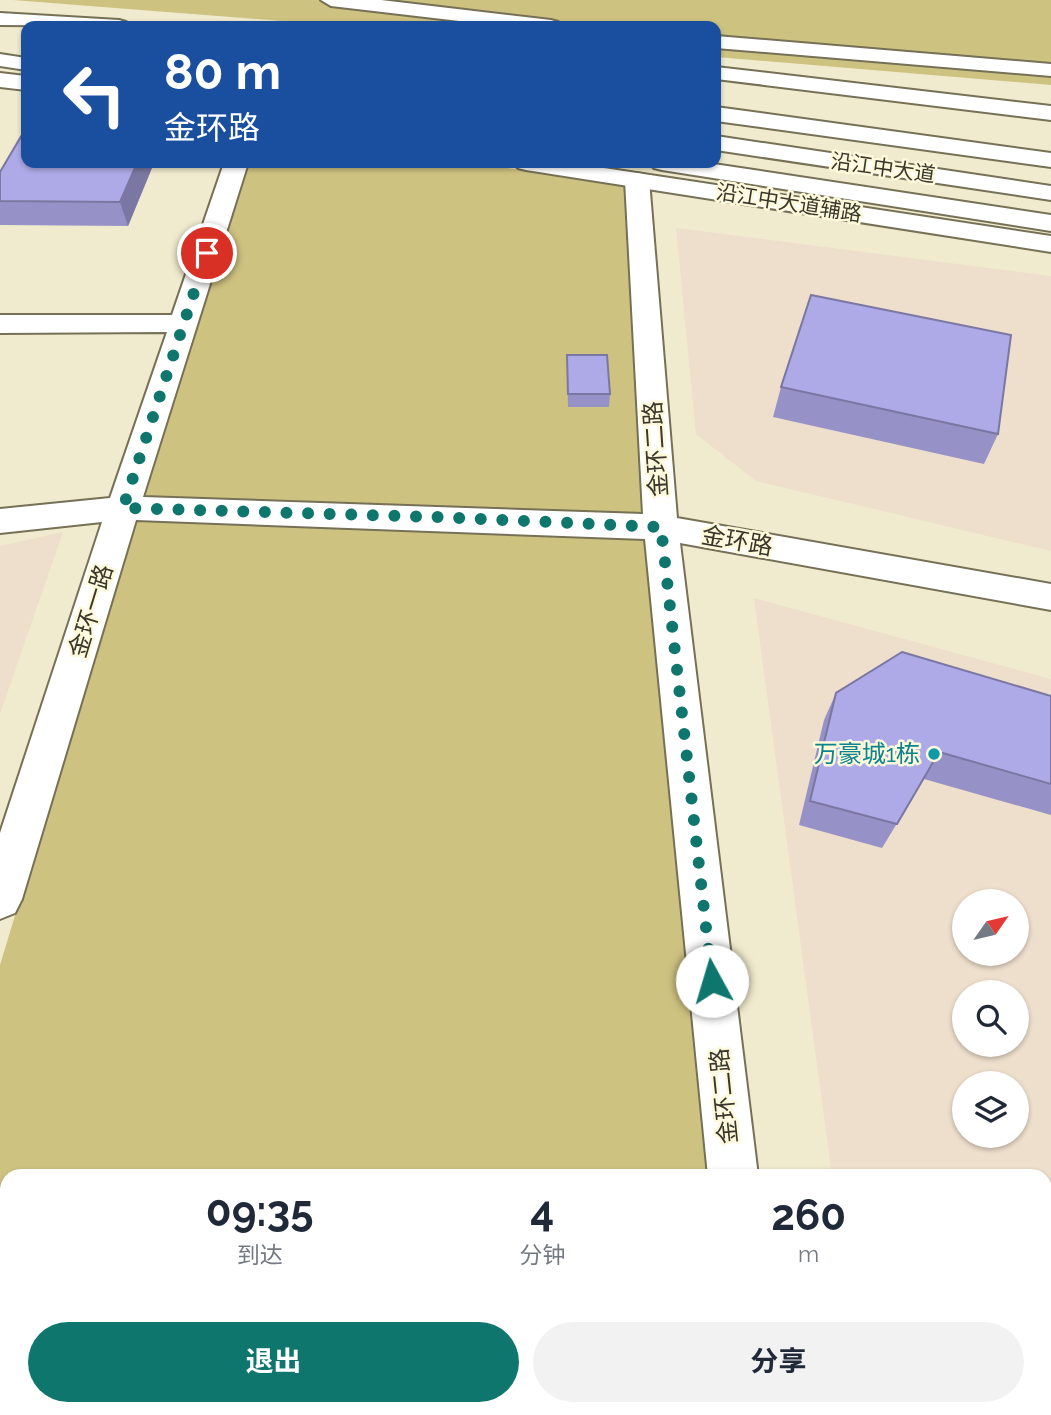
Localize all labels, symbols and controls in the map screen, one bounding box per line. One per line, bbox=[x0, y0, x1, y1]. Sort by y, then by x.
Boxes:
text: 80 m bbox=[164, 43, 281, 100]
icon: left bbox=[49, 49, 140, 140]
text: 金环路 bbox=[164, 109, 260, 146]
street label: 沿江中大道 bbox=[829, 148, 937, 187]
street label: 沿江中大道辅路 bbox=[715, 179, 864, 226]
pin bbox=[177, 223, 237, 283]
icon: arrive bbox=[188, 234, 226, 272]
street label: 金环二路 bbox=[638, 400, 673, 498]
street label: 金环路 bbox=[699, 520, 775, 561]
street label: 金环一路 bbox=[63, 561, 118, 661]
place label: 万豪城1栋 bbox=[814, 739, 920, 768]
marker: 万豪城1栋 bbox=[926, 746, 942, 762]
north arrow bbox=[952, 889, 1029, 966]
map controls bbox=[952, 889, 1029, 1148]
position arrow bbox=[675, 944, 749, 1018]
button: search bbox=[952, 980, 1029, 1057]
street label: 金环二路 bbox=[704, 1047, 743, 1145]
button: layers bbox=[952, 1071, 1029, 1148]
text: 09:35 bbox=[206, 1187, 313, 1236]
text: 4 bbox=[530, 1187, 554, 1236]
text: 260 bbox=[771, 1191, 846, 1240]
text: m bbox=[798, 1240, 819, 1267]
text: 到达 bbox=[237, 1241, 283, 1268]
text: 分钟 bbox=[519, 1241, 565, 1268]
button: 退出 bbox=[28, 1322, 519, 1402]
button: 分享 bbox=[533, 1322, 1024, 1402]

